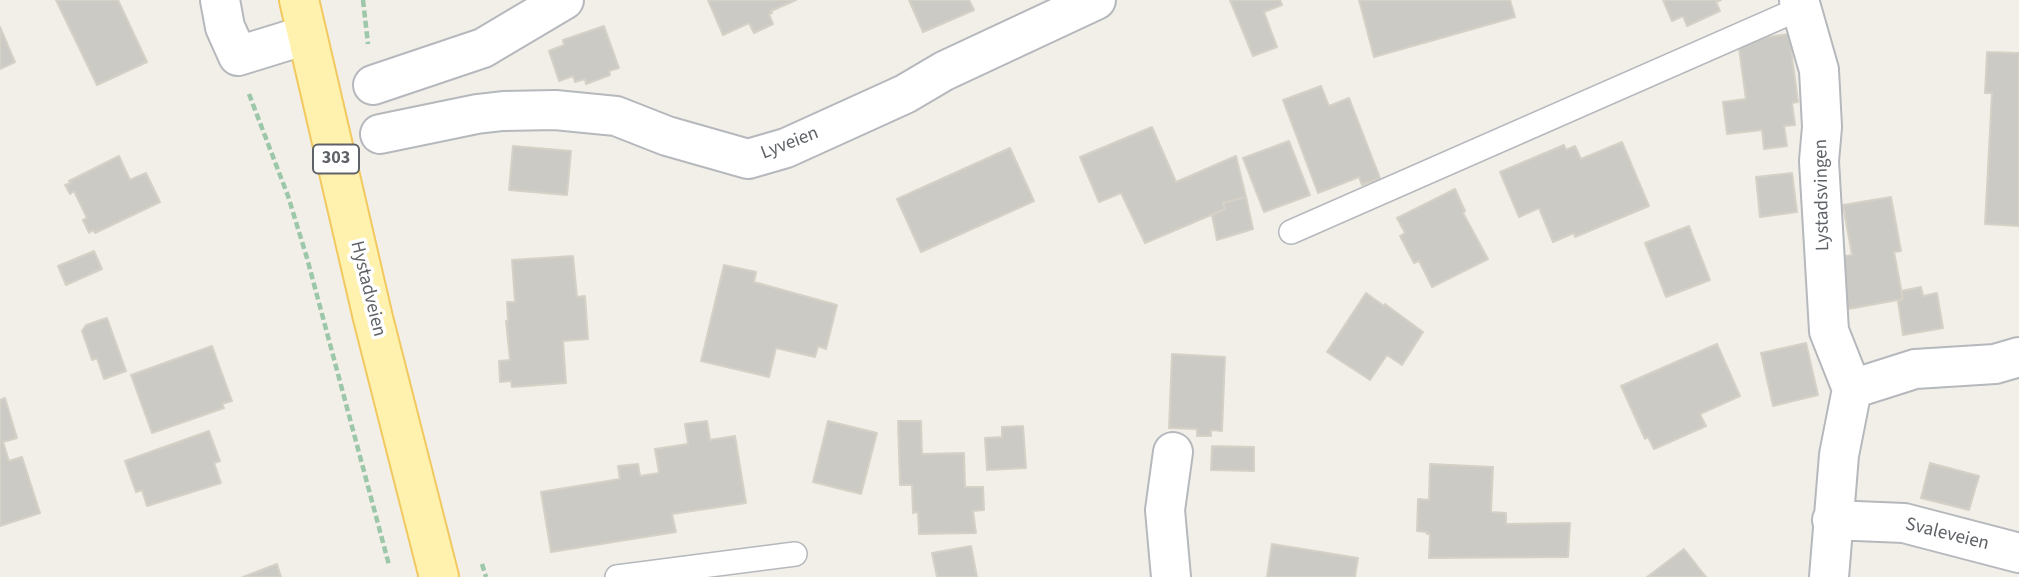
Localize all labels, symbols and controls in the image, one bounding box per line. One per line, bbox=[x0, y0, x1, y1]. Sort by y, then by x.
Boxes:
street label: Lyveien bbox=[758, 123, 822, 165]
street label: Lystadsvingen bbox=[1811, 139, 1835, 251]
road number: 303 bbox=[313, 144, 359, 174]
street label: Hystadveien bbox=[344, 239, 390, 339]
street label: Svaleveien bbox=[1903, 514, 1991, 556]

